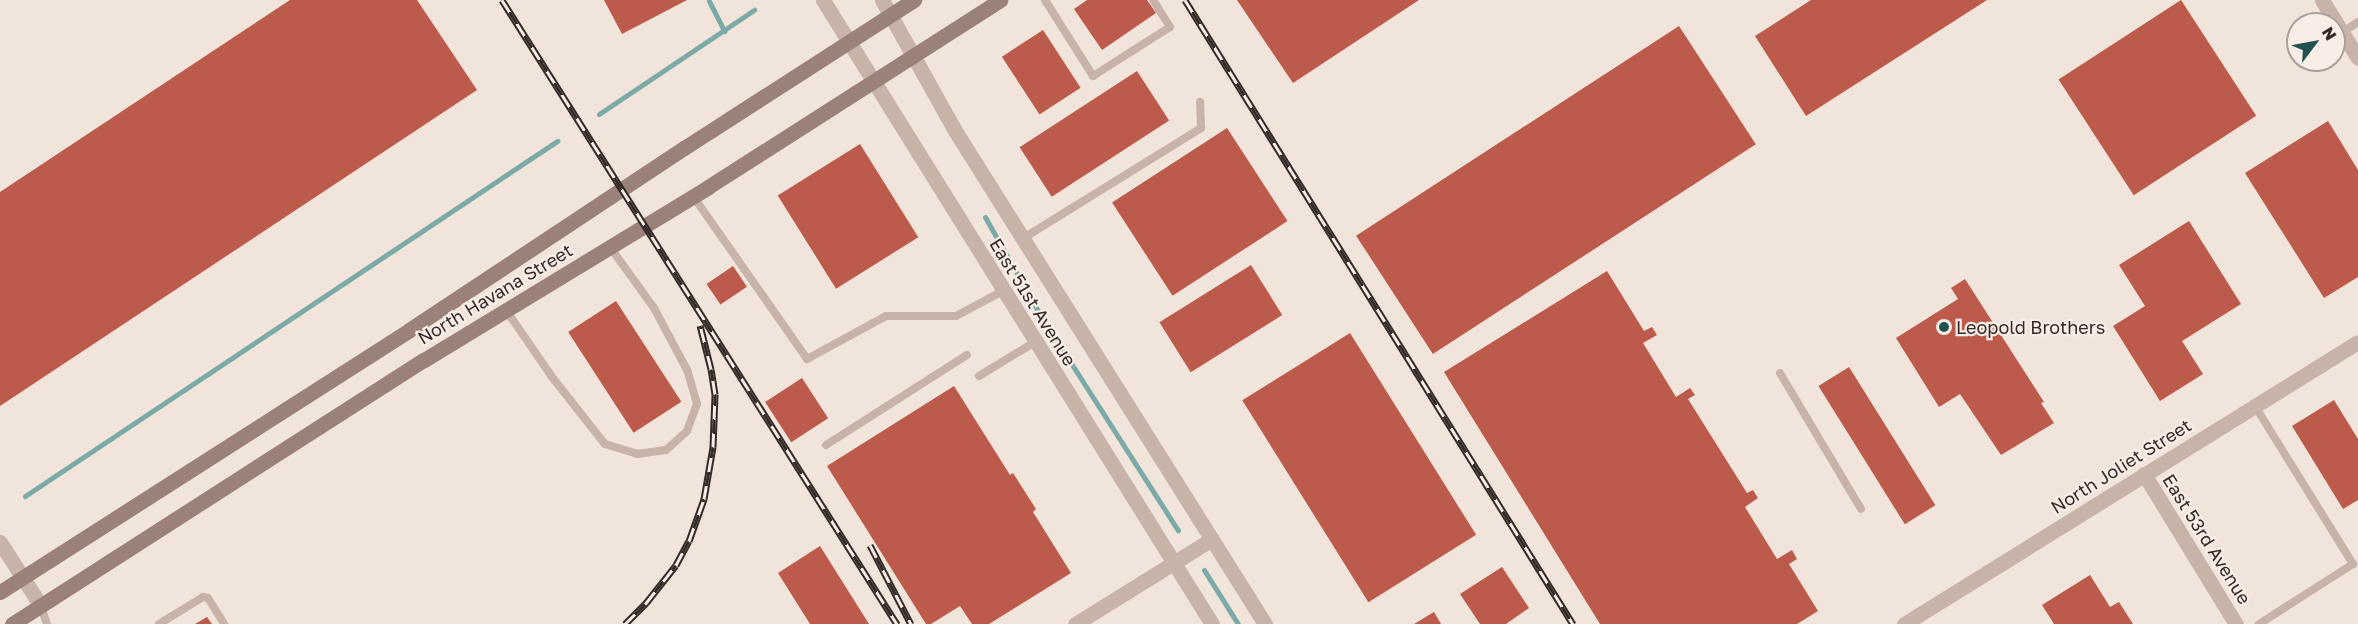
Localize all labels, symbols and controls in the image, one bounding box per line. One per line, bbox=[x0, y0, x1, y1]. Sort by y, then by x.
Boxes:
north arrow bbox=[2286, 12, 2346, 72]
text: N bbox=[2318, 23, 2341, 44]
street label: East 51st Avenue bbox=[985, 234, 1081, 370]
street label: North Havana Street bbox=[414, 239, 576, 349]
place label: Leopold Brothers bbox=[1956, 316, 2105, 338]
marker: Leopold Brothers bbox=[1937, 320, 1951, 334]
street label: North Joliet Street bbox=[2047, 414, 2195, 518]
street label: East 53rd Avenue bbox=[2158, 470, 2256, 608]

